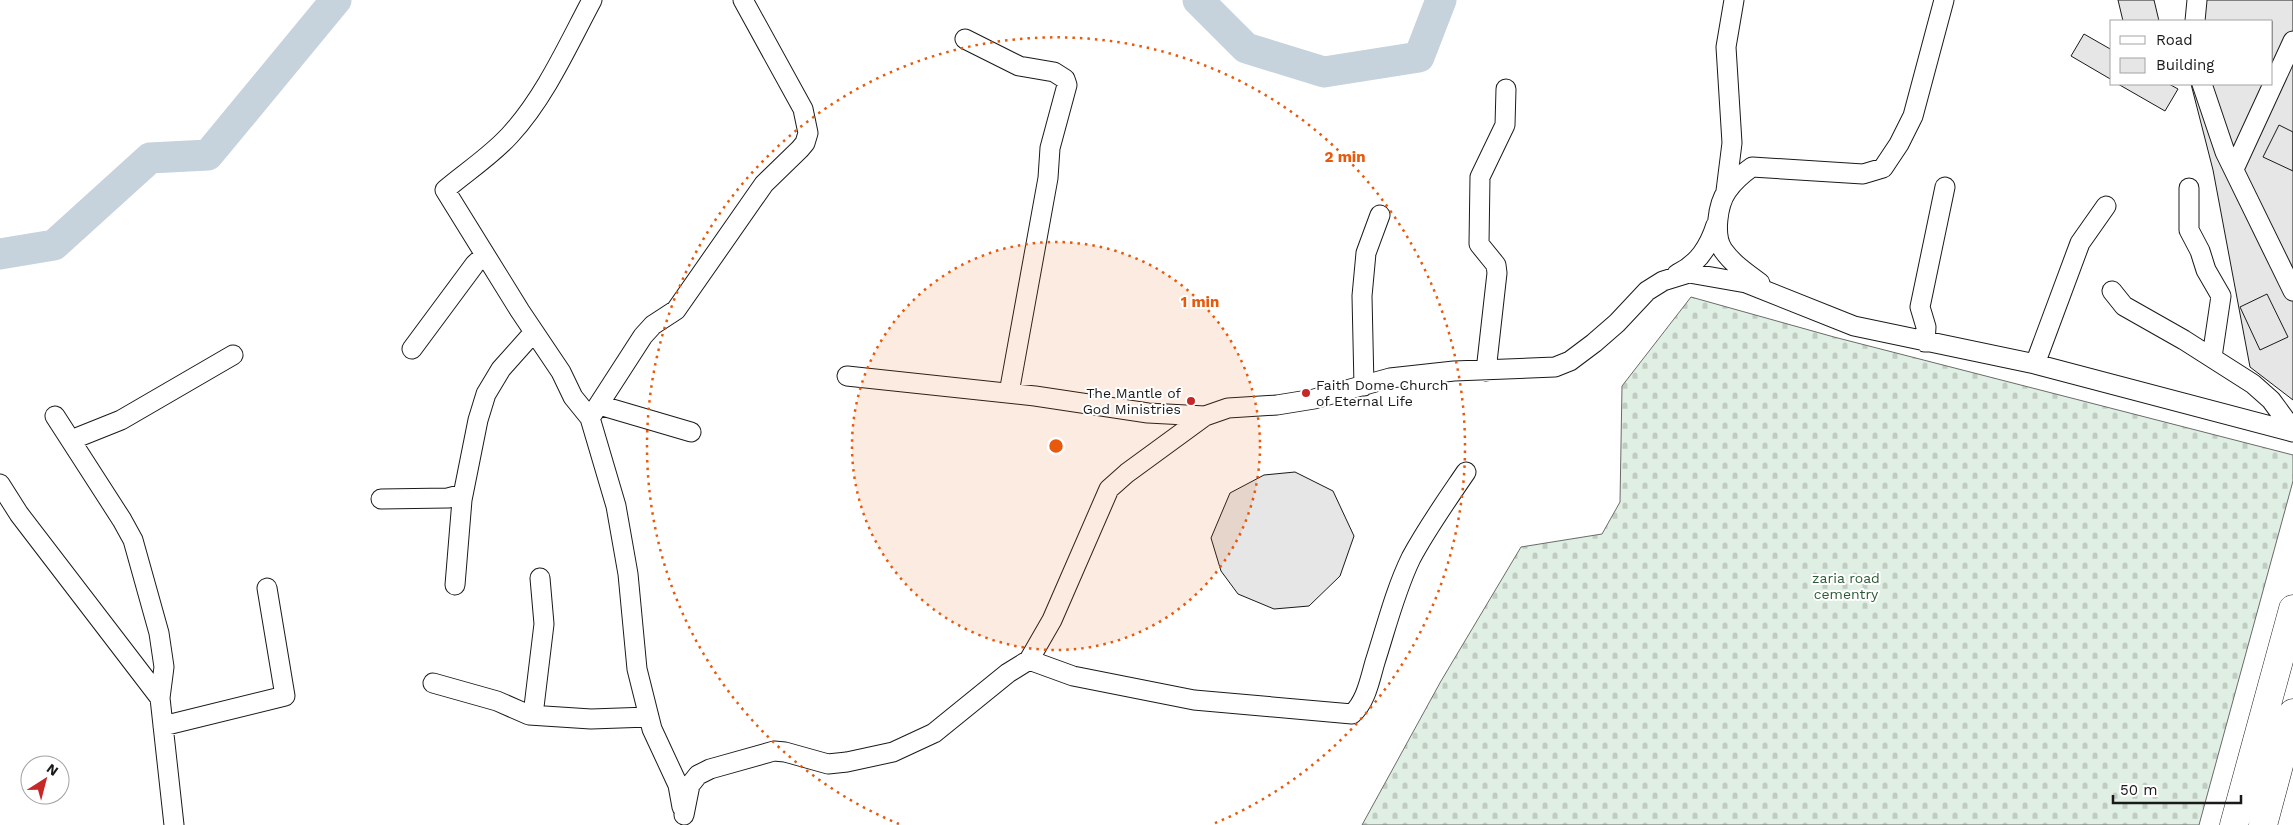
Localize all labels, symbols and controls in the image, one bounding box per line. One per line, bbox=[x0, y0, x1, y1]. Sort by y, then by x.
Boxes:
legend bbox=[2110, 20, 2273, 85]
text: Road bbox=[2156, 31, 2193, 49]
text: Building bbox=[2156, 56, 2214, 74]
text: 2 min bbox=[1324, 148, 1366, 166]
text: 1 min bbox=[1181, 293, 1219, 311]
place label: Faith Dome Church of Eternal Life bbox=[1316, 377, 1448, 409]
place label: The Mantle of God Ministries bbox=[1083, 385, 1181, 417]
marker: Faith Dome Church of Eternal Life bbox=[1300, 387, 1312, 399]
marker: The Mantle of God Ministries bbox=[1185, 395, 1197, 407]
centre of rings bbox=[1047, 437, 1065, 455]
park label: zaria road cementry bbox=[1812, 570, 1880, 602]
north arrow bbox=[20, 755, 70, 805]
text: N bbox=[44, 760, 62, 779]
scale bar bbox=[2113, 772, 2240, 804]
text: 50 m bbox=[2120, 781, 2157, 799]

